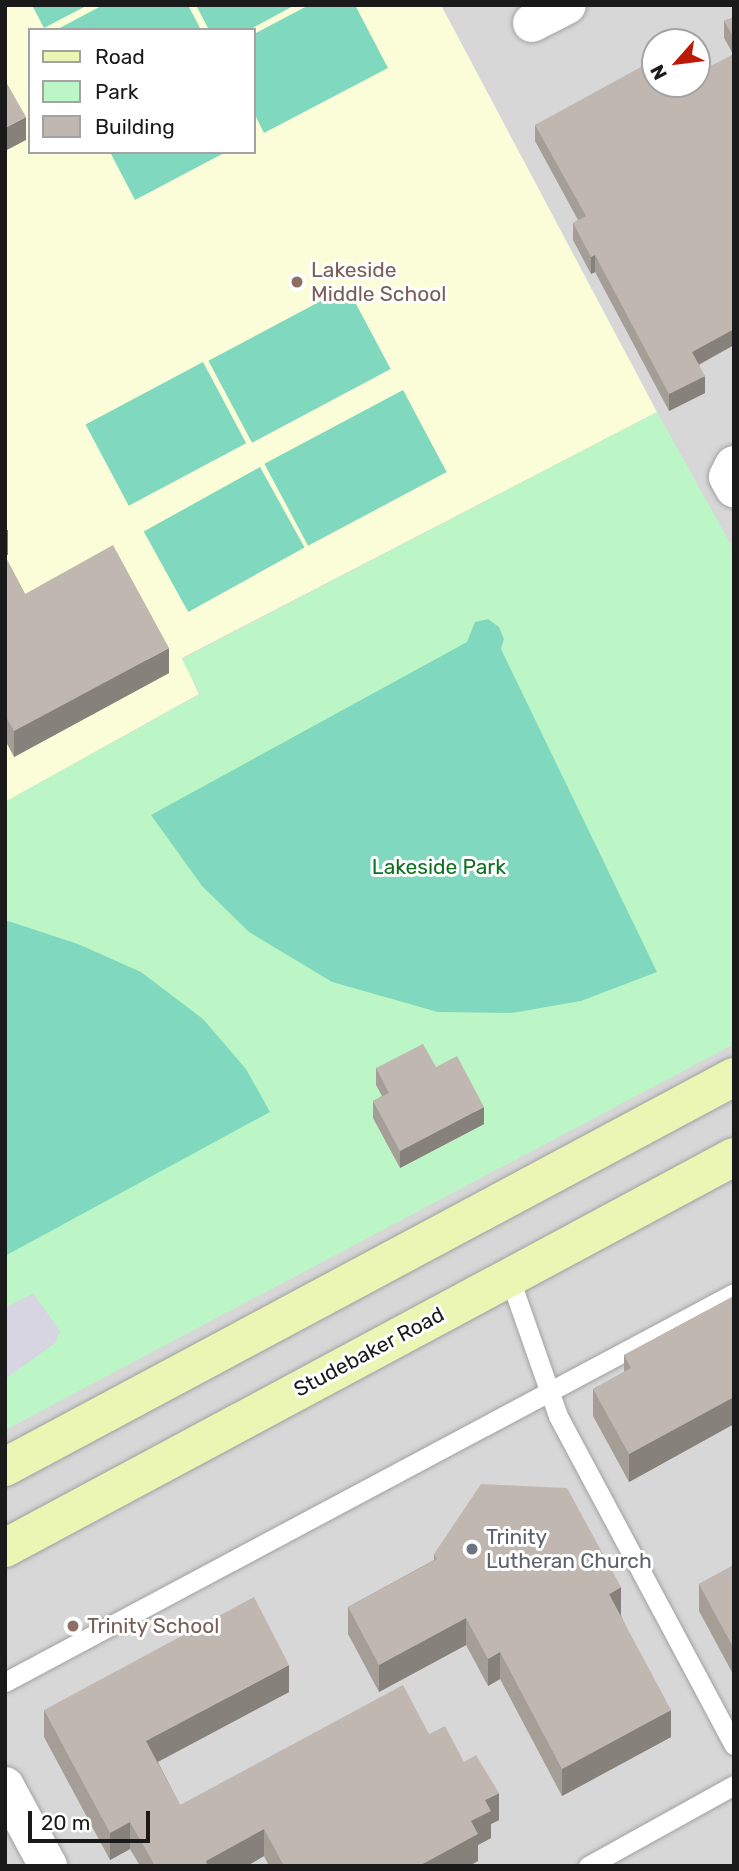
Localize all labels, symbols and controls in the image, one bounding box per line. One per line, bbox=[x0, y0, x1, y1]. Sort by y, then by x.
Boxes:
legend bbox=[28, 28, 256, 154]
north arrow bbox=[641, 28, 711, 98]
text: Road bbox=[95, 44, 145, 69]
text: N bbox=[645, 61, 672, 84]
text: Park bbox=[95, 79, 139, 104]
text: Building bbox=[95, 114, 175, 139]
place label: Lakeside Middle School bbox=[311, 257, 446, 307]
marker: Lakeside Middle School bbox=[289, 274, 305, 290]
park label: Lakeside Park bbox=[372, 854, 506, 880]
street label: Studebaker Road bbox=[289, 1302, 449, 1402]
place label: Trinity Lutheran Church bbox=[486, 1524, 652, 1574]
marker: Trinity Lutheran Church bbox=[464, 1541, 480, 1557]
place label: Trinity School bbox=[87, 1613, 220, 1639]
marker: Trinity School bbox=[65, 1618, 81, 1634]
scale bar bbox=[32, 1798, 154, 1842]
text: 20 m bbox=[41, 1810, 90, 1835]

